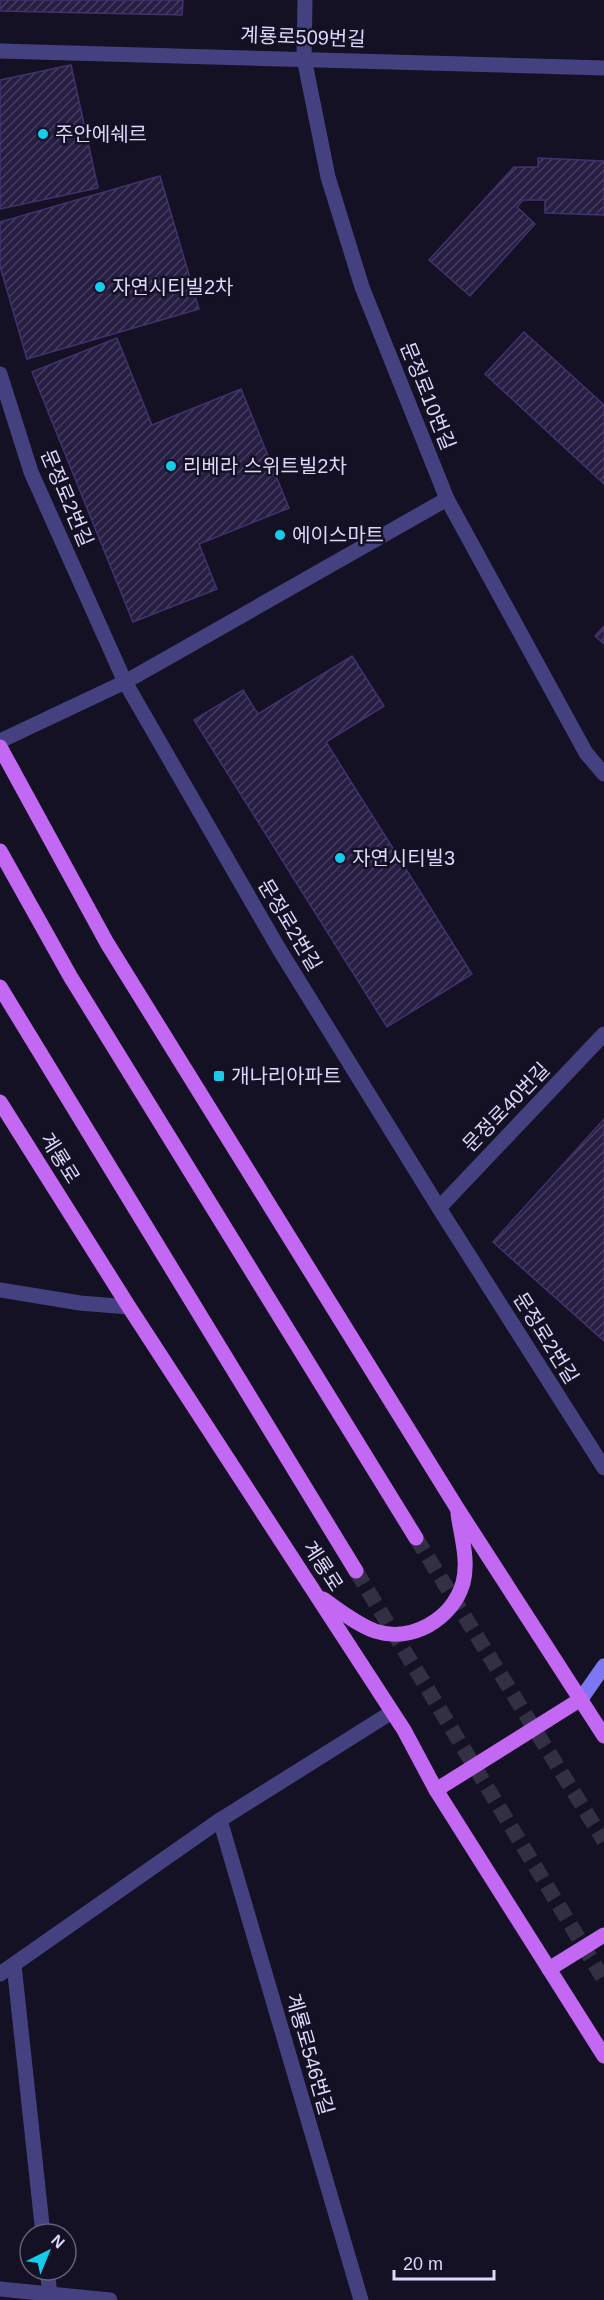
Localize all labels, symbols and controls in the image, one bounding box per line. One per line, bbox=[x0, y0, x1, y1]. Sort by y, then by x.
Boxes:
street label: 계룡로509번길 bbox=[240, 24, 366, 50]
place label: 주안에쉐르 bbox=[55, 123, 147, 145]
marker: 주안에쉐르 bbox=[36, 127, 50, 141]
place label: 자연시티빌2차 bbox=[112, 276, 234, 298]
marker: 자연시티빌2차 bbox=[93, 280, 107, 294]
street label: 문정로10번길 bbox=[396, 339, 460, 453]
street label: 문정로2번길 bbox=[37, 446, 97, 550]
place label: 리베라 스위트빌2차 bbox=[183, 455, 347, 477]
marker: 리베라 스위트빌2차 bbox=[164, 459, 178, 473]
place label: 에이스마트 bbox=[292, 524, 384, 546]
marker: 에이스마트 bbox=[273, 528, 287, 542]
place label: 자연시티빌3 bbox=[352, 847, 455, 869]
marker: 자연시티빌3 bbox=[333, 851, 347, 865]
street label: 문정로2번길 bbox=[254, 875, 326, 975]
street label: 문정로40번길 bbox=[458, 1058, 554, 1156]
place label: 개나리아파트 bbox=[231, 1065, 341, 1087]
marker: 개나리아파트 bbox=[212, 1069, 226, 1083]
street label: 계룡로 bbox=[36, 1129, 84, 1187]
street label: 문정로2번길 bbox=[509, 1288, 583, 1388]
street label: 계룡로 bbox=[299, 1537, 347, 1595]
street label: 계룡로546번길 bbox=[282, 1991, 338, 2117]
north arrow bbox=[18, 2222, 78, 2282]
text: N bbox=[48, 2231, 68, 2252]
scale bar bbox=[394, 2243, 494, 2281]
text: 20 m bbox=[403, 2254, 443, 2274]

